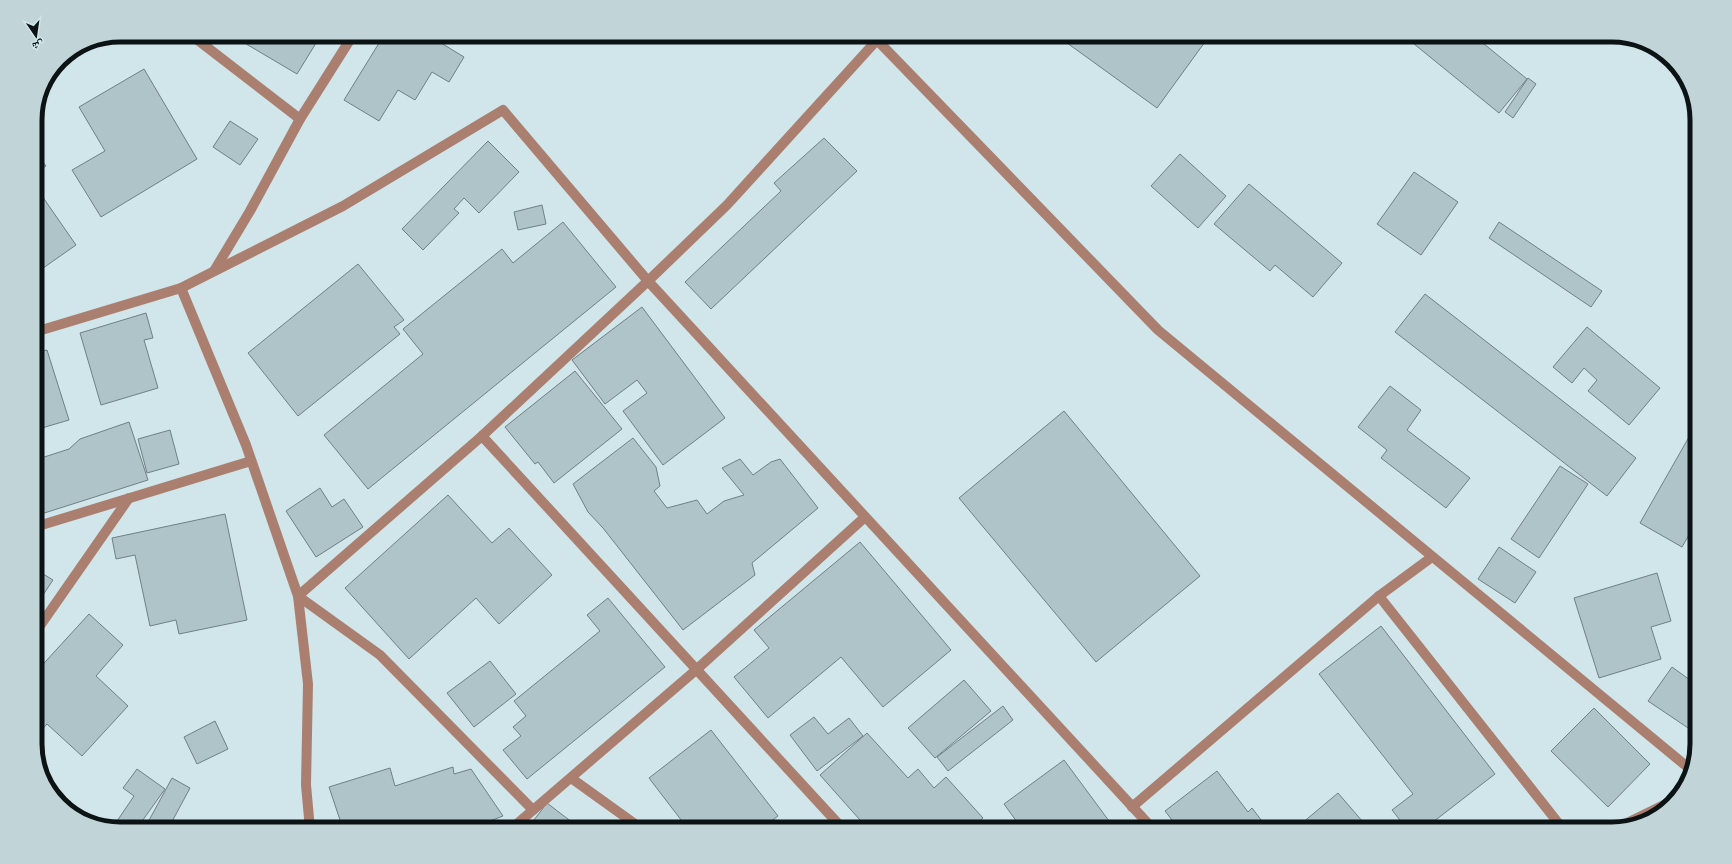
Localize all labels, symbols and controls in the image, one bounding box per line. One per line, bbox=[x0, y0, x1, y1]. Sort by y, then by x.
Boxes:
north arrow bbox=[16, 16, 56, 56]
text: ش bbox=[30, 37, 45, 53]

